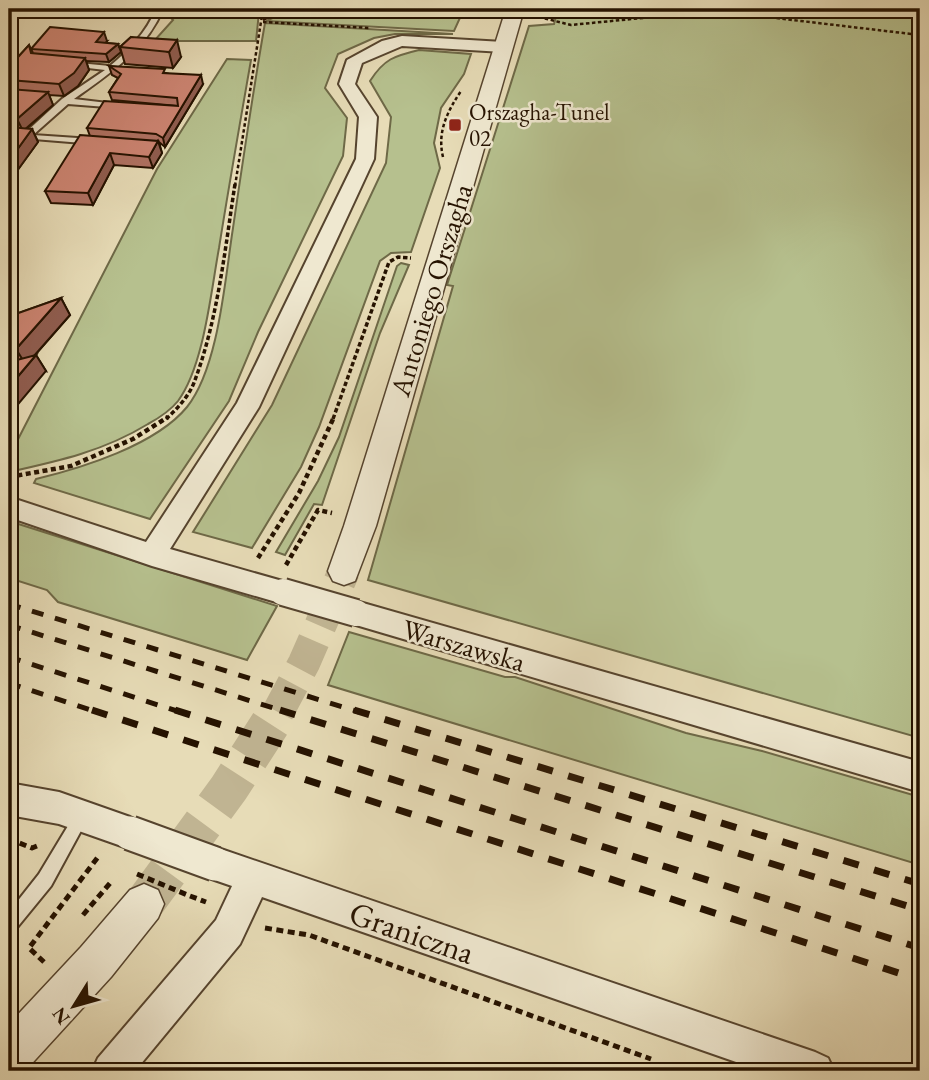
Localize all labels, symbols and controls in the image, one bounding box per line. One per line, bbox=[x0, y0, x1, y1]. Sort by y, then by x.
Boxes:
place label: Orszagha-Tunel 02 bbox=[469, 97, 610, 153]
marker: Orszagha-Tunel 02 bbox=[447, 117, 463, 133]
street label: Antoniego Orszagha bbox=[381, 179, 481, 402]
street label: Warszawska bbox=[398, 610, 530, 680]
street label: Graniczna bbox=[344, 891, 481, 974]
north arrow bbox=[38, 972, 108, 1042]
text: N bbox=[46, 1002, 75, 1030]

